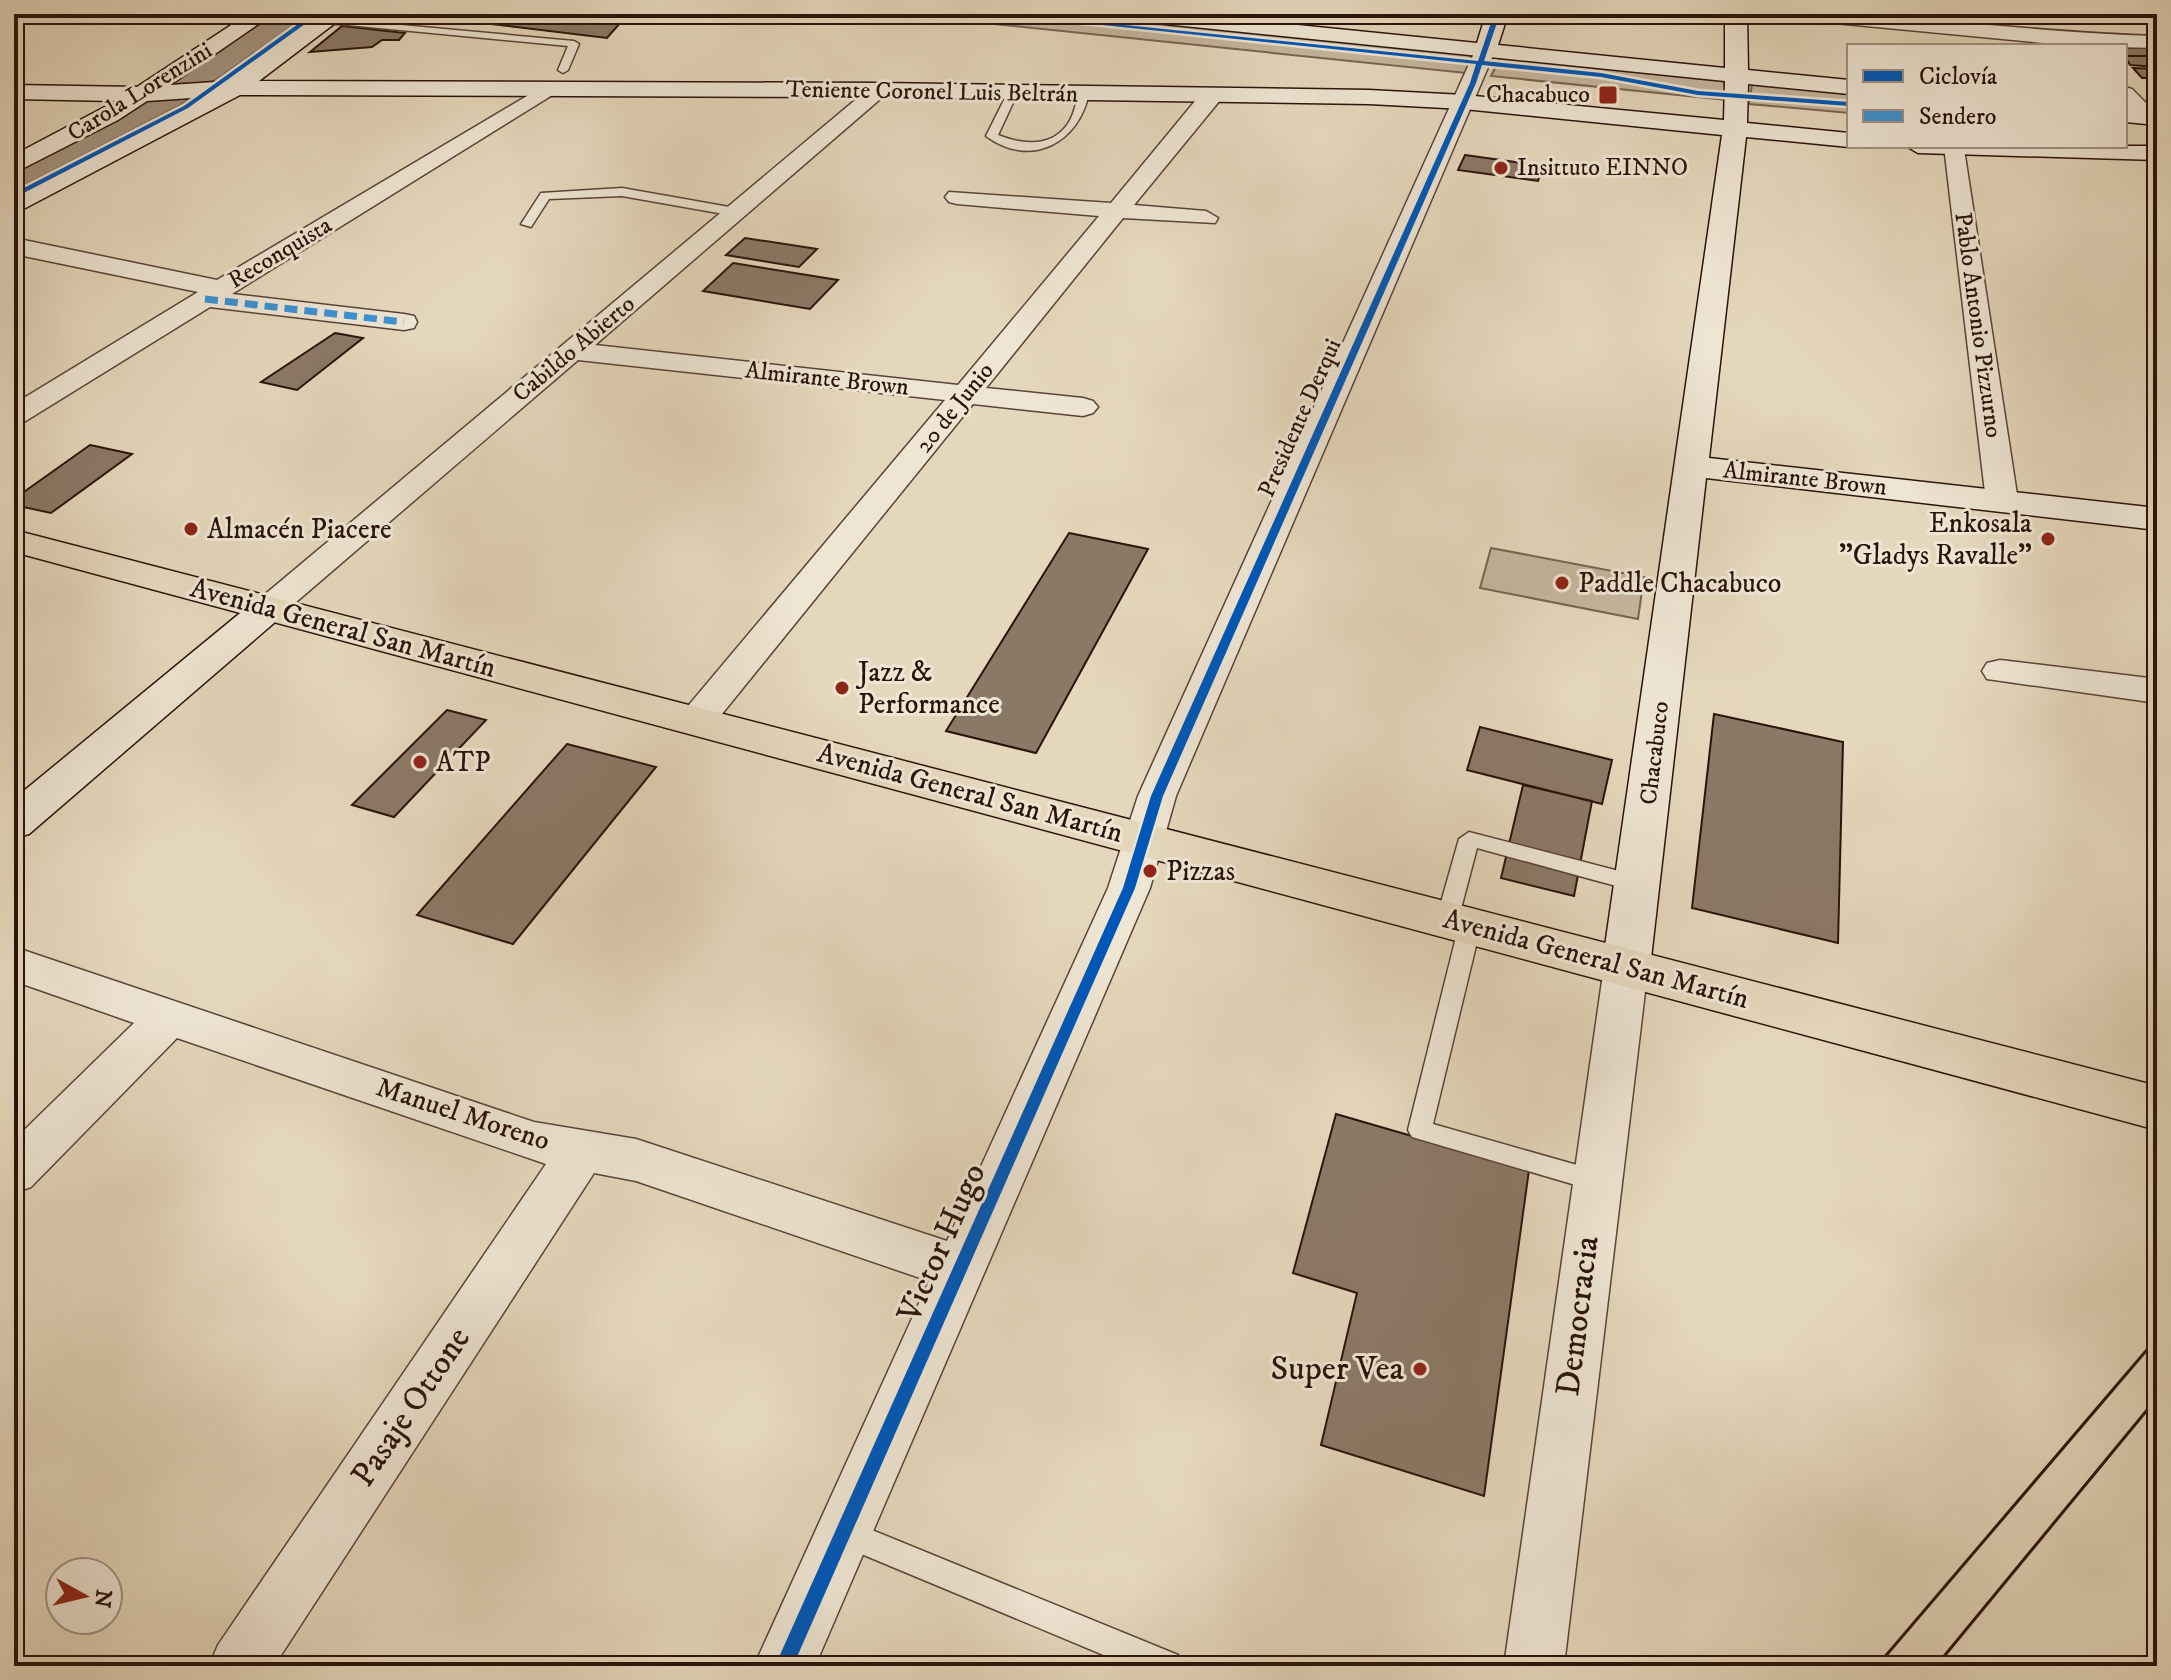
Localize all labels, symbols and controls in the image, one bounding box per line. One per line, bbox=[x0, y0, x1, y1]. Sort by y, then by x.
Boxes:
street label: Carola Lorenzini bbox=[62, 36, 218, 148]
legend bbox=[1847, 44, 2127, 148]
text: Ciclovía bbox=[1919, 62, 1998, 92]
street label: Teniente Coronel Luis Beltrán bbox=[786, 74, 1079, 110]
place label: Chacabuco bbox=[1486, 80, 1590, 110]
marker: Chacabuco bbox=[1597, 84, 1619, 106]
text: Sendero bbox=[1919, 102, 1997, 132]
place label: Insittuto EINNO bbox=[1517, 153, 1688, 183]
marker: Insittuto EINNO bbox=[1492, 159, 1510, 177]
street label: Reconquista bbox=[223, 210, 338, 296]
street label: Pablo Antonio Pizzurno bbox=[1947, 210, 2009, 440]
street label: Cabildo Abierto bbox=[507, 289, 641, 409]
street label: Presidente Derqui bbox=[1252, 334, 1348, 502]
street label: Almirante Brown bbox=[744, 355, 911, 403]
street label: 20 de Junio bbox=[909, 357, 1001, 459]
street label: Almirante Brown bbox=[1722, 455, 1889, 503]
place label: Enkosala "Gladys Ravalle" bbox=[1839, 506, 2032, 573]
place label: Almacén Piacere bbox=[207, 512, 392, 547]
marker: Almacén Piacere bbox=[182, 520, 200, 538]
marker: Enkosala "Gladys Ravalle" bbox=[2039, 530, 2057, 548]
place label: Paddle Chacabuco bbox=[1578, 566, 1781, 601]
street label: Avenida General San Martín bbox=[186, 570, 500, 686]
marker: Paddle Chacabuco bbox=[1553, 574, 1571, 592]
place label: Jazz & Performance bbox=[855, 655, 1000, 722]
marker: Jazz & Performance bbox=[833, 679, 851, 697]
street label: Chacabuco bbox=[1634, 700, 1676, 806]
street label: Avenida General San Martín bbox=[813, 735, 1127, 851]
place label: ATP bbox=[436, 745, 491, 780]
marker: ATP bbox=[411, 753, 429, 771]
place label: Pizzas bbox=[1166, 854, 1235, 889]
marker: Pizzas bbox=[1141, 862, 1159, 880]
street label: Avenida General San Martín bbox=[1439, 901, 1753, 1017]
street label: Manuel Moreno bbox=[372, 1069, 554, 1159]
street label: Victor Hugo bbox=[888, 1157, 996, 1330]
street label: Democracia bbox=[1547, 1233, 1609, 1398]
street label: Pasaje Ottone bbox=[342, 1319, 480, 1495]
place label: Super Vea bbox=[1270, 1348, 1405, 1390]
marker: Super Vea bbox=[1411, 1360, 1429, 1378]
north arrow bbox=[44, 1556, 124, 1636]
text: N bbox=[88, 1588, 117, 1609]

